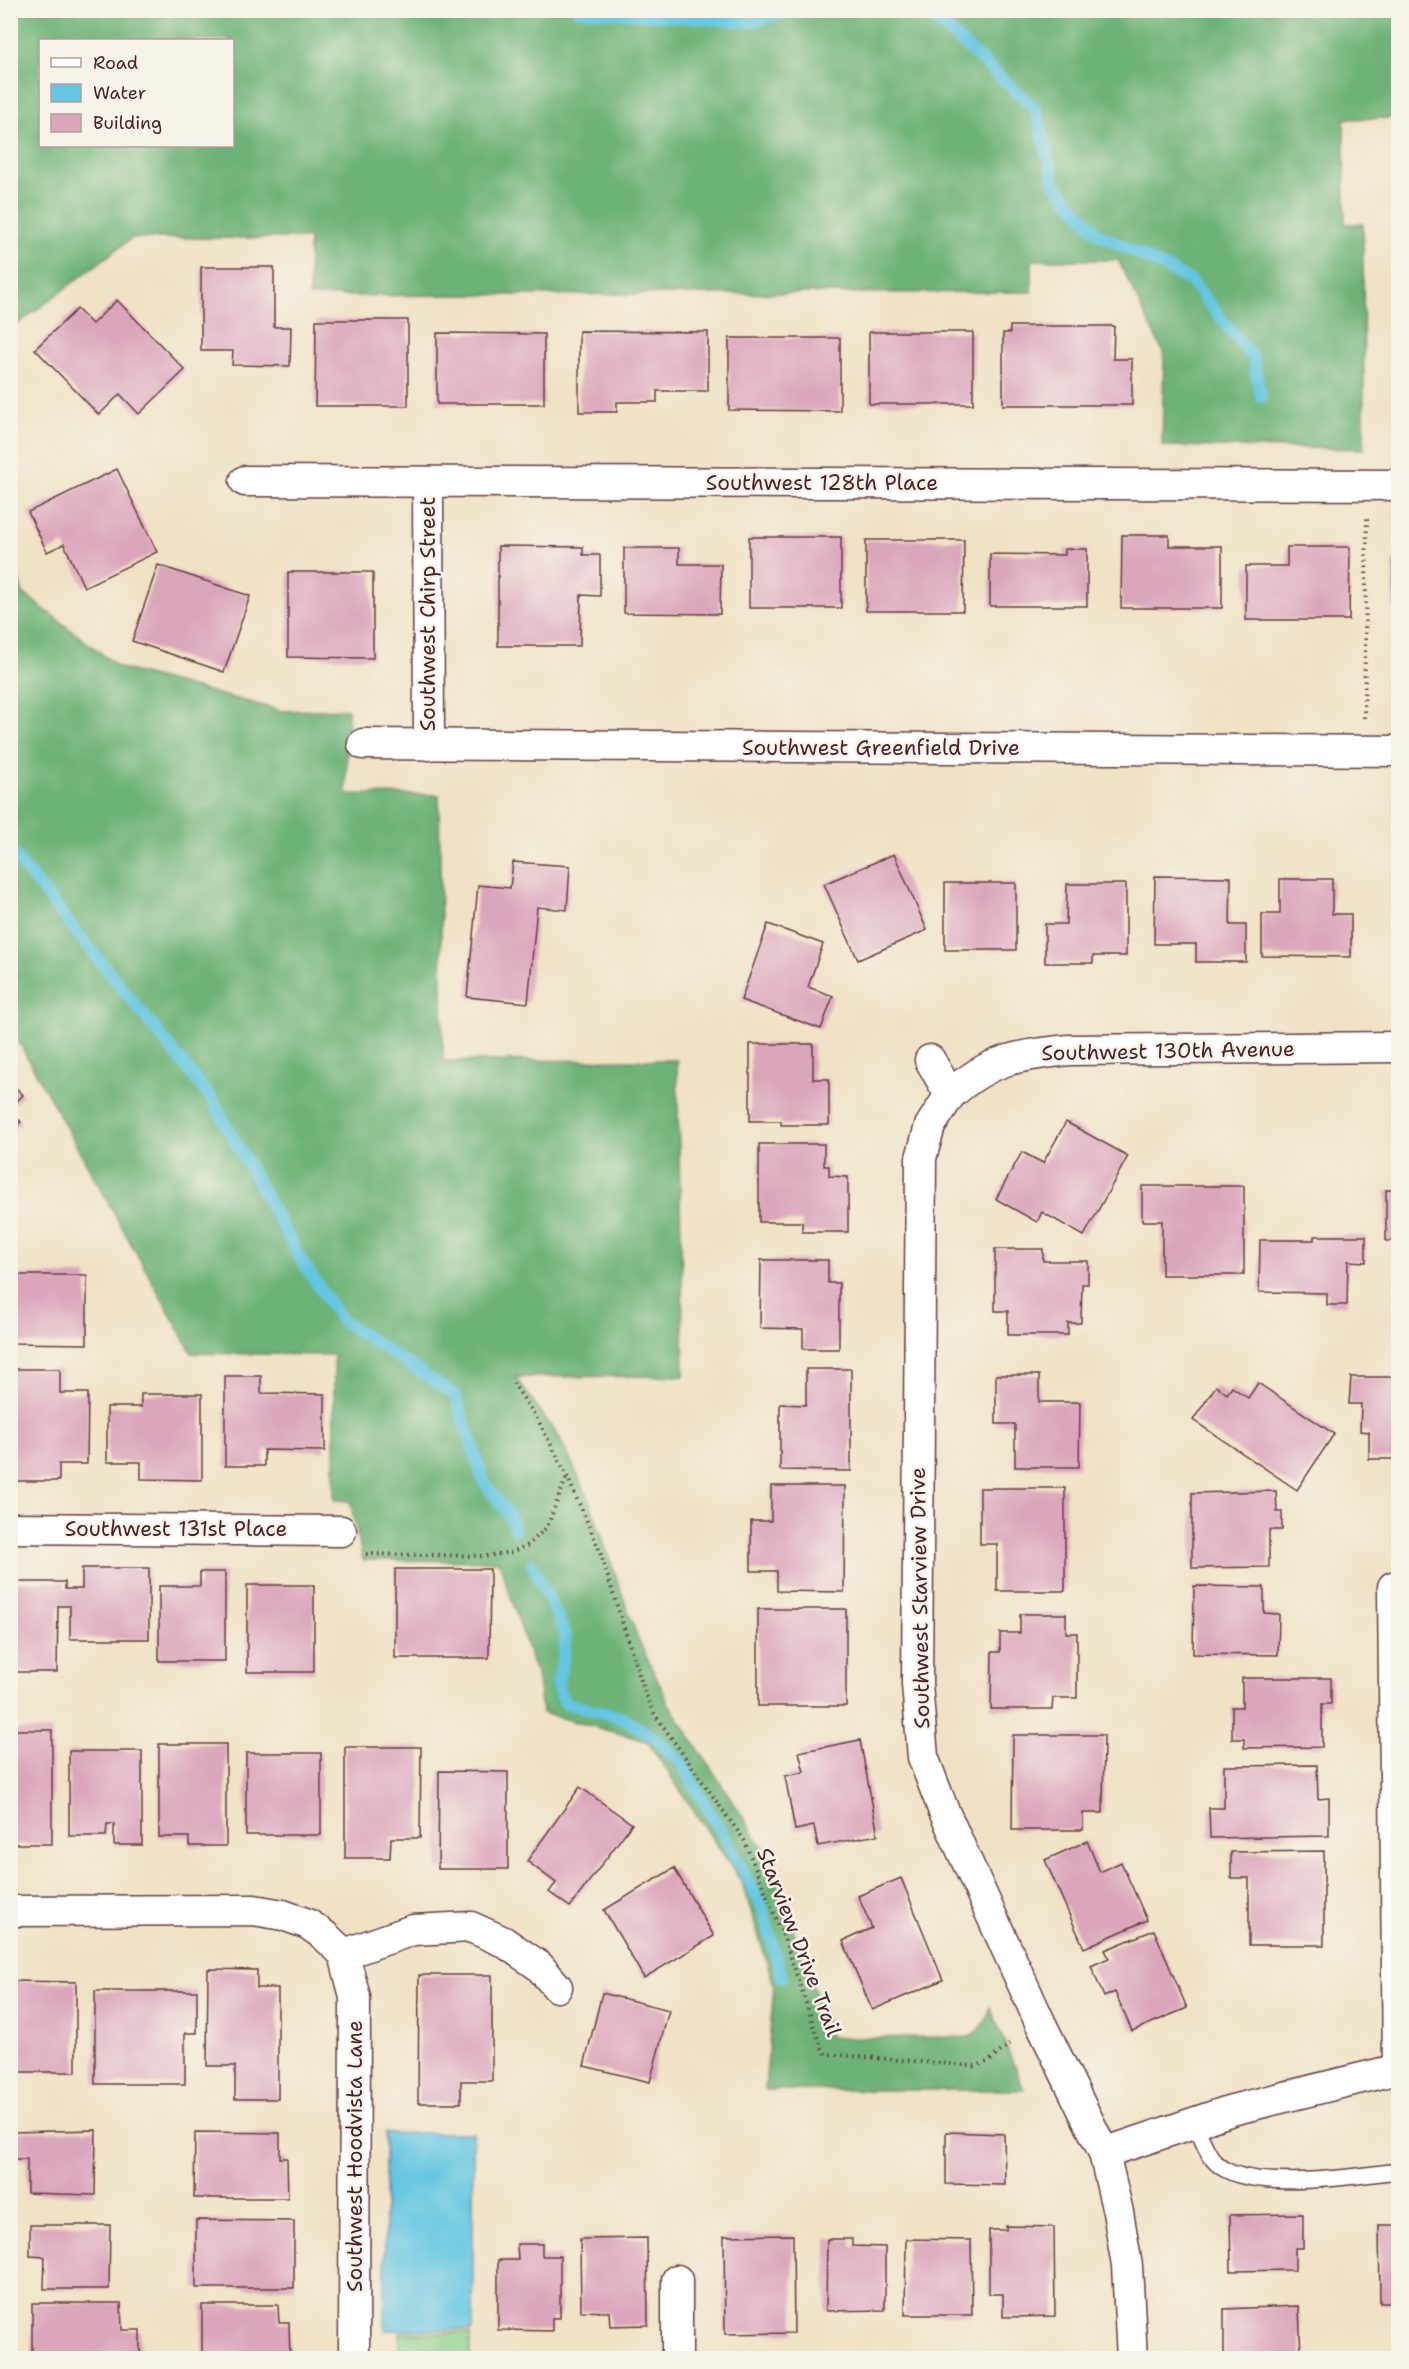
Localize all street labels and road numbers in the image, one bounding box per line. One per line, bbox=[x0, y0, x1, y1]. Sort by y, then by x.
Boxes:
street label: Southwest 128th Place bbox=[706, 469, 938, 497]
street label: Southwest Chirp Street bbox=[414, 497, 442, 731]
street label: Southwest Greenfield Drive bbox=[742, 734, 1020, 762]
street label: Southwest 130th Avenue bbox=[1041, 1035, 1295, 1067]
street label: Southwest Starview Drive bbox=[904, 1467, 936, 1729]
street label: Southwest 131st Place bbox=[65, 1515, 287, 1543]
street label: Starview Drive Trail bbox=[750, 1844, 848, 2041]
street label: Southwest Hoodvista Lane bbox=[341, 2020, 369, 2292]

